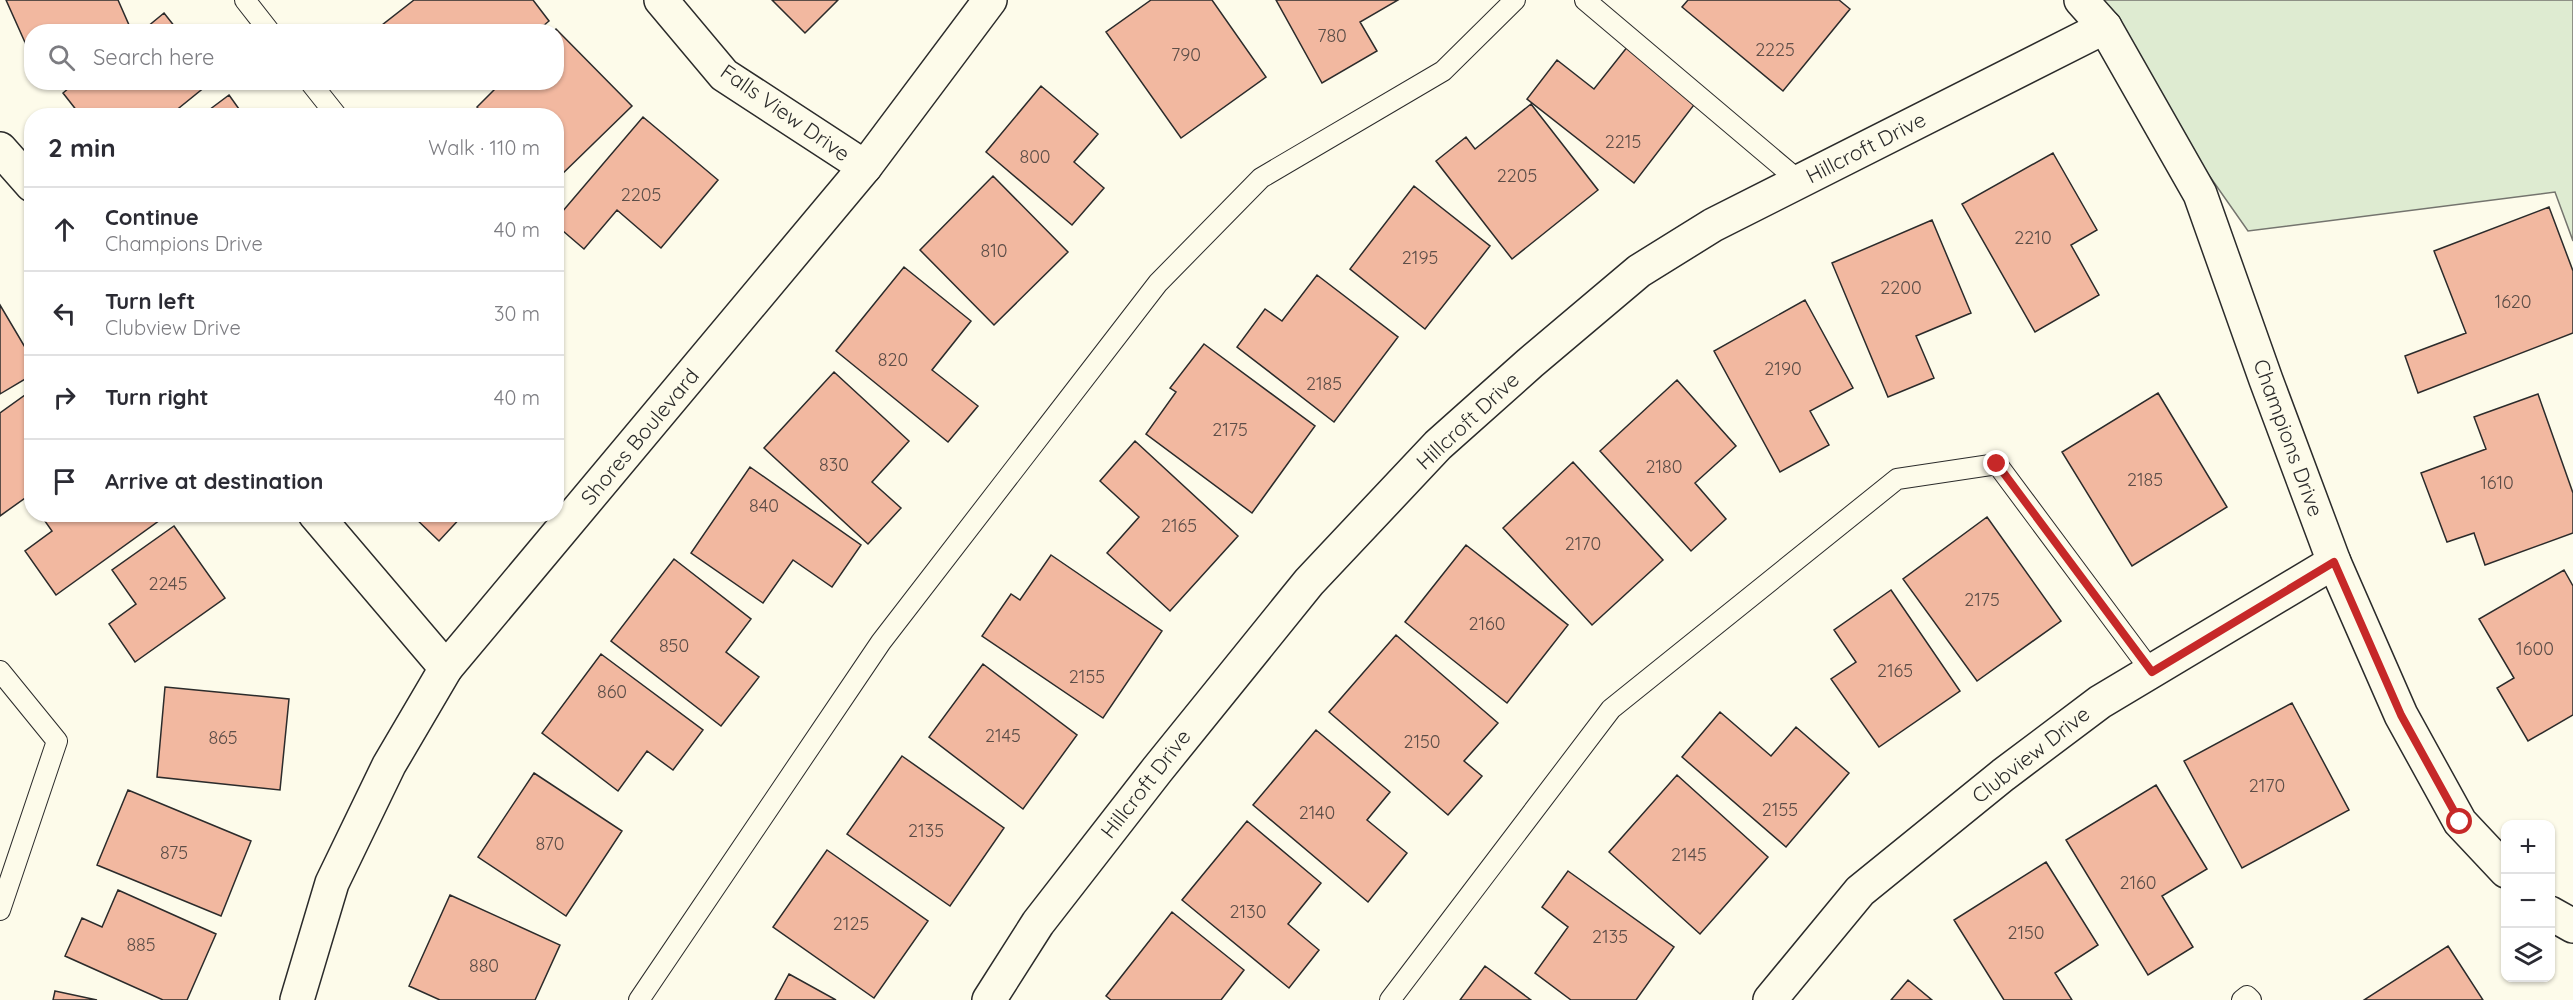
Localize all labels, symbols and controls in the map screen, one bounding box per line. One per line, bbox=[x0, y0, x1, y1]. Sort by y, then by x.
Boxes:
search box bbox=[24, 24, 564, 90]
house number: 780 bbox=[1317, 24, 1347, 47]
house number: 2225 bbox=[1755, 38, 1795, 61]
icon: search bbox=[45, 41, 78, 74]
text: Search here bbox=[93, 43, 214, 71]
house number: 790 bbox=[1171, 43, 1201, 66]
street label: Falls View Drive bbox=[716, 58, 855, 166]
street label: Hillcroft Drive bbox=[1801, 106, 1930, 188]
house number: 2215 bbox=[1605, 130, 1641, 153]
text: 2 min bbox=[48, 131, 116, 164]
text: Walk · 110 m bbox=[428, 135, 540, 160]
house number: 800 bbox=[1019, 145, 1051, 168]
house number: 2205 bbox=[1497, 164, 1537, 187]
house number: 2205 bbox=[621, 183, 661, 206]
text: Continue bbox=[105, 203, 199, 231]
icon: ahead bbox=[48, 213, 81, 246]
text: 40 m bbox=[494, 217, 540, 242]
house number: 2210 bbox=[2014, 226, 2052, 249]
text: Champions Drive bbox=[105, 231, 263, 256]
house number: 810 bbox=[980, 239, 1008, 262]
house number: 2195 bbox=[1402, 246, 1438, 269]
house number: 2200 bbox=[1880, 276, 1922, 299]
text: Turn left bbox=[105, 287, 195, 315]
house number: 1620 bbox=[2494, 290, 2532, 313]
icon: left bbox=[48, 297, 81, 330]
text: 30 m bbox=[494, 301, 540, 326]
text: Clubview Drive bbox=[105, 315, 241, 340]
house number: 820 bbox=[878, 348, 908, 371]
street label: Champions Drive bbox=[2248, 355, 2329, 520]
house number: 2190 bbox=[1764, 357, 1802, 380]
street label: Shores Boulevard bbox=[575, 363, 704, 510]
street label: Hillcroft Drive bbox=[1410, 366, 1524, 475]
house number: 2185 bbox=[1306, 372, 1342, 395]
icon: right bbox=[48, 381, 81, 414]
text: Turn right bbox=[105, 383, 209, 411]
text: 40 m bbox=[494, 385, 540, 410]
house number: 2175 bbox=[1212, 418, 1248, 441]
route end bbox=[1983, 450, 2009, 476]
house number: 830 bbox=[819, 453, 849, 476]
house number: 2180 bbox=[1645, 455, 1683, 478]
icon: arrive bbox=[48, 465, 81, 498]
text: Arrive at destination bbox=[105, 467, 323, 495]
house number: 2185 bbox=[2127, 468, 2163, 491]
house number: 1610 bbox=[2480, 471, 2514, 494]
house number: 840 bbox=[749, 494, 779, 517]
house number: 2165 bbox=[1161, 514, 1197, 537]
house number: 2170 bbox=[1565, 532, 1601, 555]
house number: 2245 bbox=[148, 572, 188, 595]
house number: 2175 bbox=[1964, 588, 2000, 611]
house number: 2160 bbox=[1468, 612, 1506, 635]
house number: 850 bbox=[659, 634, 689, 657]
house number: 1600 bbox=[2516, 637, 2554, 660]
house number: 2165 bbox=[1877, 659, 1913, 682]
house number: 2155 bbox=[1069, 665, 1105, 688]
house number: 860 bbox=[597, 680, 627, 703]
street label: Clubview Drive bbox=[1966, 700, 2095, 808]
house number: 2145 bbox=[985, 724, 1021, 747]
street label: Hillcroft Drive bbox=[1095, 724, 1196, 843]
house number: 865 bbox=[208, 726, 238, 749]
house number: 2150 bbox=[1403, 730, 1441, 753]
house number: 2170 bbox=[2249, 774, 2285, 797]
house number: 2155 bbox=[1762, 798, 1798, 821]
house number: 2140 bbox=[1299, 801, 1335, 824]
route start bbox=[2446, 808, 2472, 834]
house number: 2135 bbox=[908, 819, 944, 842]
map controls bbox=[2501, 820, 2555, 982]
button: + bbox=[2501, 820, 2555, 874]
house number: 870 bbox=[535, 832, 565, 855]
house number: 875 bbox=[160, 841, 188, 864]
house number: 2145 bbox=[1671, 843, 1707, 866]
house number: 2160 bbox=[2119, 871, 2157, 894]
button: − bbox=[2501, 874, 2555, 928]
house number: 2130 bbox=[1230, 900, 1266, 923]
house number: 2125 bbox=[833, 912, 869, 935]
house number: 2150 bbox=[2007, 921, 2045, 944]
house number: 2135 bbox=[1592, 925, 1628, 948]
button: layers bbox=[2501, 928, 2555, 982]
house number: 885 bbox=[126, 933, 156, 956]
house number: 880 bbox=[469, 954, 499, 977]

